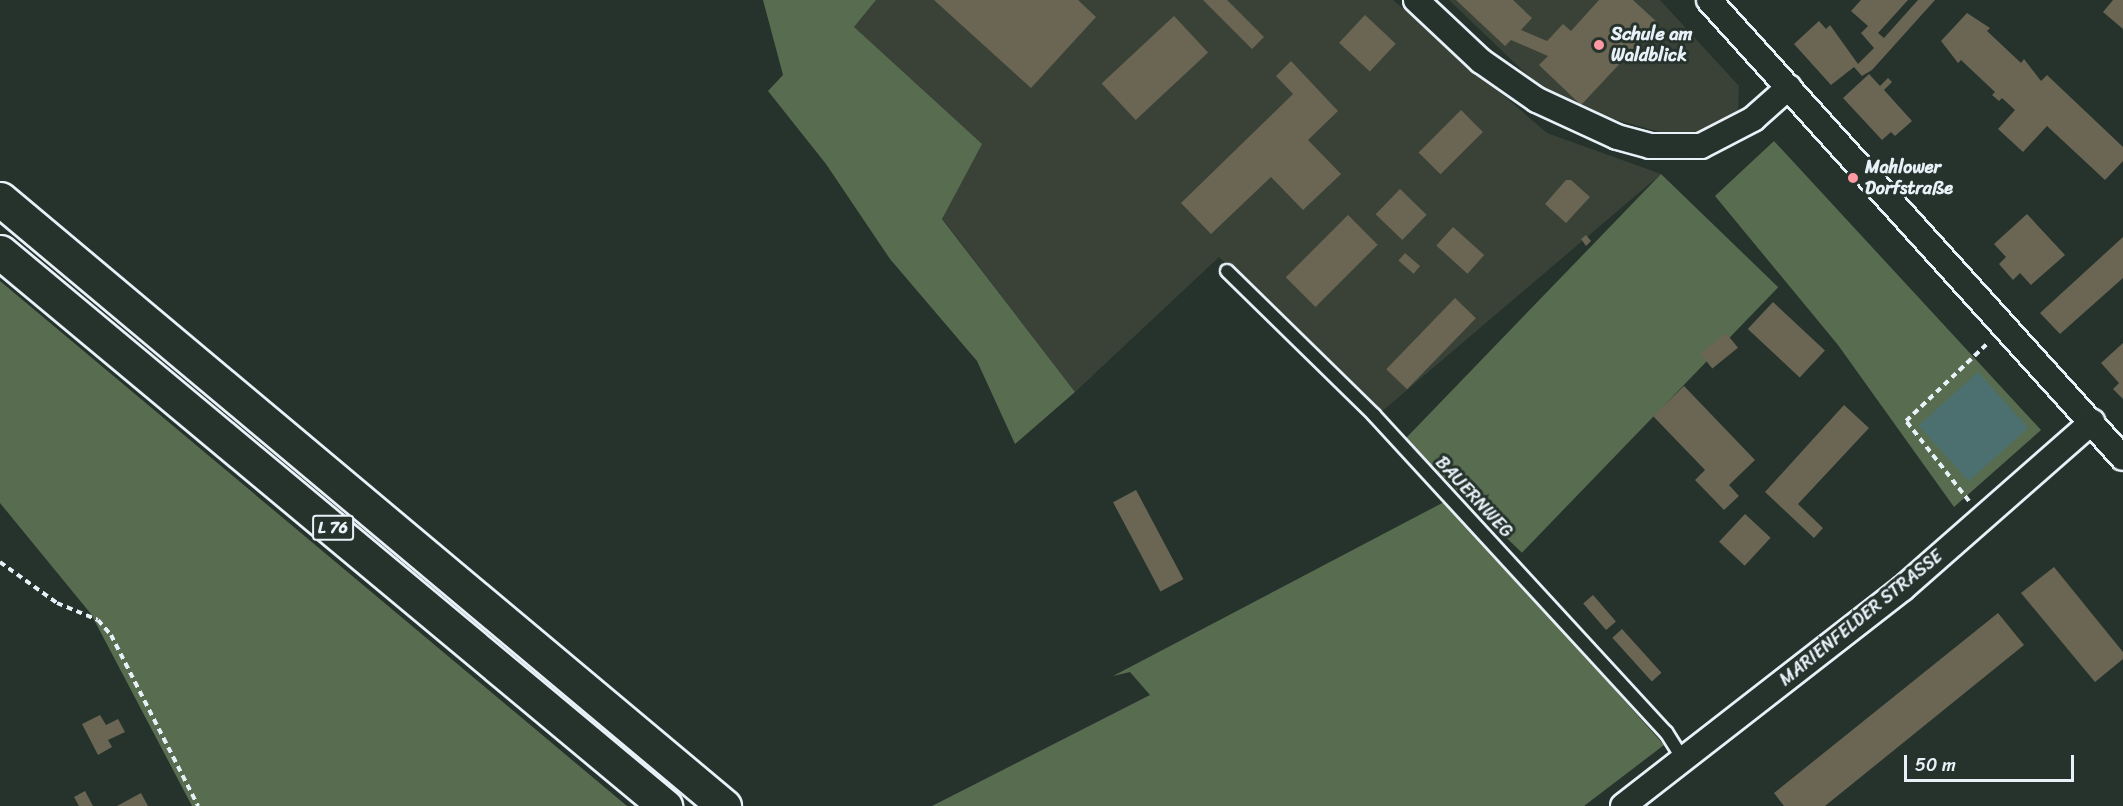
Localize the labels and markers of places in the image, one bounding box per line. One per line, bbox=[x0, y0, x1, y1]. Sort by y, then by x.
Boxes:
place label: Schule am Waldblick bbox=[1611, 24, 1692, 66]
marker: Schule am Waldblick bbox=[1592, 38, 1606, 52]
place label: Mahlower Dorfstraße bbox=[1865, 157, 1953, 200]
marker: Mahlower Dorfstraße bbox=[1846, 171, 1860, 185]

